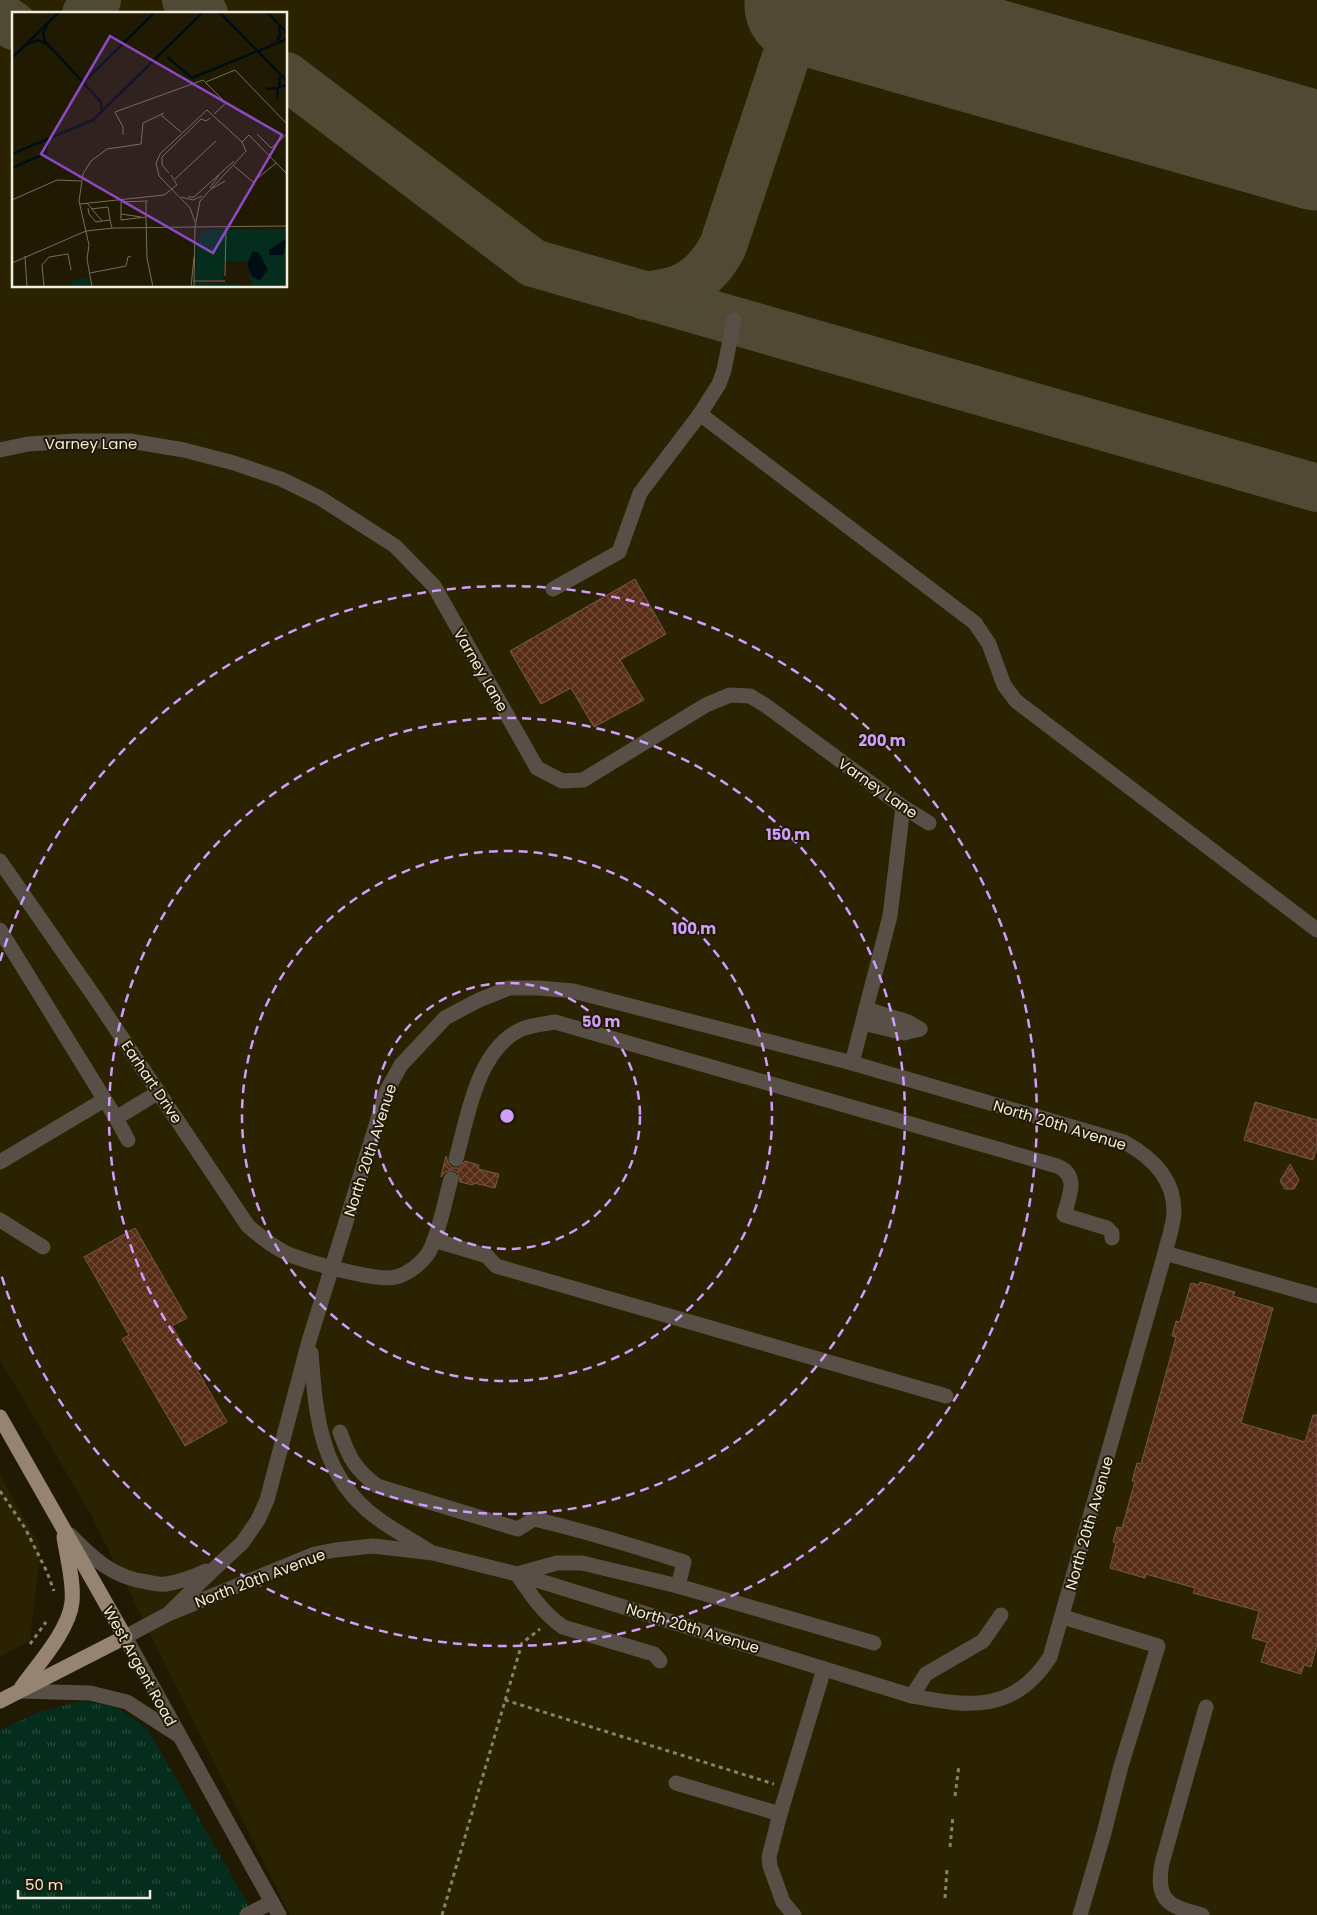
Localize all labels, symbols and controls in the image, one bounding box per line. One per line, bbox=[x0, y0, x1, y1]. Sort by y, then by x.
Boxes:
inset map bbox=[12, 12, 288, 288]
street label: Varney Lane bbox=[45, 433, 137, 454]
street label: Varney Lane bbox=[449, 625, 513, 715]
text: 200 m bbox=[858, 730, 906, 751]
street label: Varney Lane bbox=[834, 753, 922, 823]
text: 150 m bbox=[766, 824, 810, 845]
text: 100 m bbox=[672, 918, 716, 939]
text: 50 m bbox=[582, 1011, 620, 1032]
street label: Earhart Drive bbox=[116, 1036, 188, 1128]
street label: North 20th Avenue bbox=[339, 1081, 401, 1219]
street label: North 20th Avenue bbox=[991, 1095, 1129, 1155]
centre of rings bbox=[498, 1107, 516, 1125]
street label: North 20th Avenue bbox=[1060, 1454, 1118, 1592]
street label: North 20th Avenue bbox=[192, 1543, 328, 1613]
street label: North 20th Avenue bbox=[624, 1598, 762, 1658]
street label: West Argent Road bbox=[98, 1602, 182, 1730]
scale bar bbox=[18, 1868, 150, 1900]
text: 50 m bbox=[25, 1874, 63, 1895]

